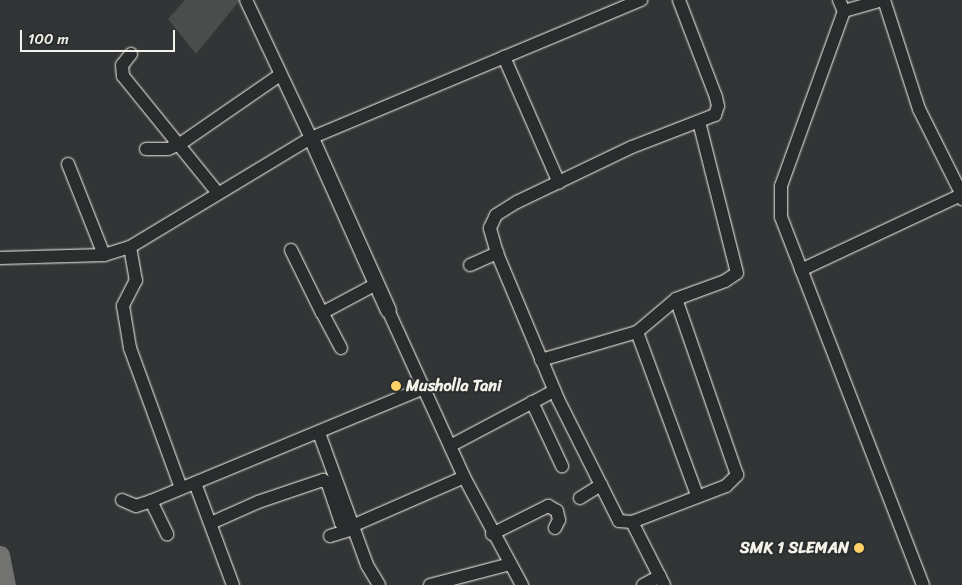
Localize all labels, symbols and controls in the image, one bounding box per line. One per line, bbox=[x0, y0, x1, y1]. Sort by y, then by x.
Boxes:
scale bar bbox=[22, 20, 178, 52]
text: 100 m bbox=[28, 26, 69, 52]
place label: Musholla Tani bbox=[406, 376, 501, 396]
marker: Musholla Tani bbox=[390, 380, 402, 392]
place label: SMK 1 SLEMAN bbox=[740, 538, 849, 558]
marker: SMK 1 SLEMAN bbox=[853, 542, 865, 554]

